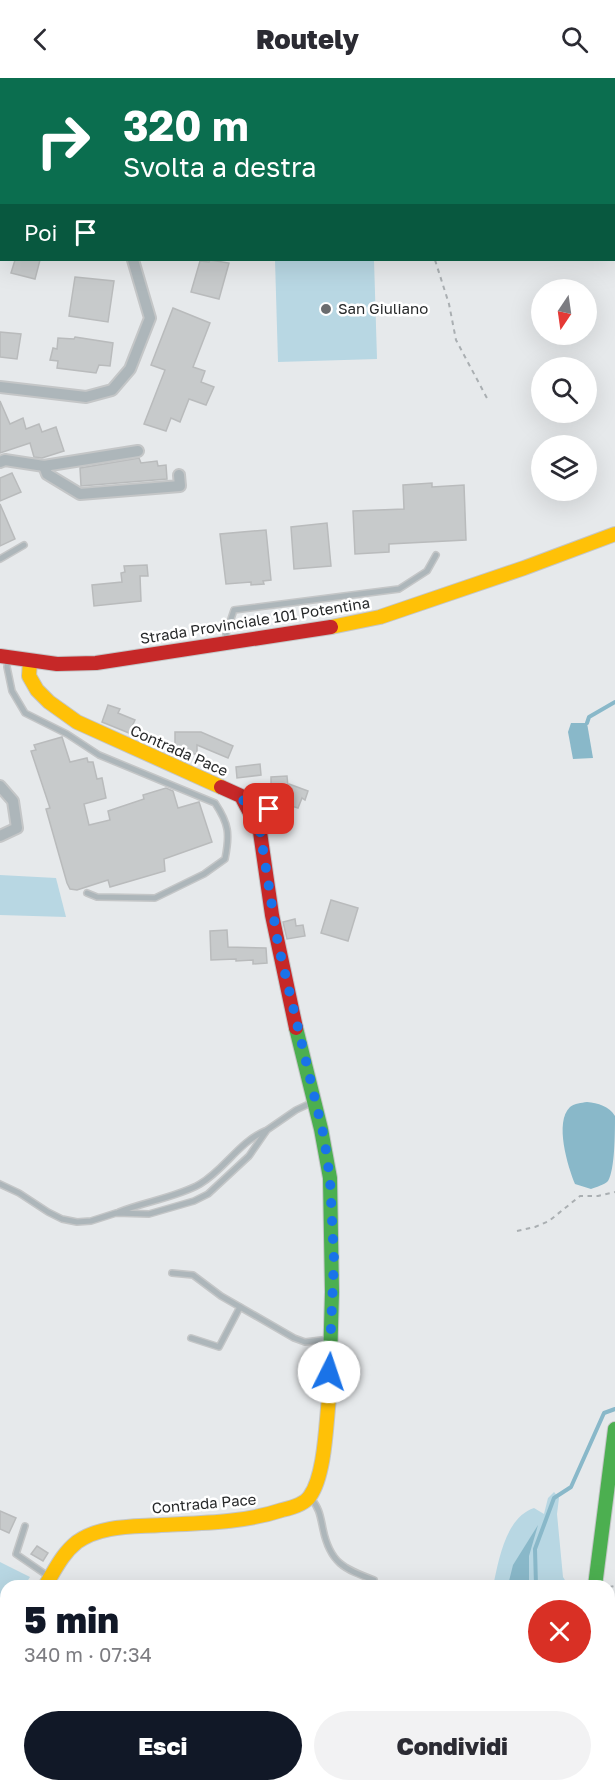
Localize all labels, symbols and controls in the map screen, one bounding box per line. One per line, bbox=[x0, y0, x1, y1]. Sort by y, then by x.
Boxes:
icon: back bbox=[24, 23, 57, 56]
text: Routely bbox=[256, 23, 359, 55]
icon: search bbox=[558, 23, 591, 56]
text: 320 m bbox=[123, 100, 249, 150]
icon: right bbox=[24, 102, 102, 180]
text: Svolta a destra bbox=[123, 151, 317, 183]
icon: arrive bbox=[69, 216, 102, 249]
text: Poi bbox=[24, 219, 57, 246]
north arrow bbox=[531, 279, 597, 345]
map controls bbox=[531, 279, 597, 501]
place label: San Giuliano bbox=[338, 299, 428, 317]
marker: San Giuliano bbox=[319, 302, 333, 316]
button: search bbox=[531, 357, 597, 423]
button: layers bbox=[531, 435, 597, 501]
street label: Strada Provinciale 101 Potentina bbox=[139, 593, 371, 647]
street label: Contrada Pace bbox=[128, 721, 231, 780]
pin bbox=[243, 783, 294, 834]
icon: arrive bbox=[252, 792, 285, 825]
position arrow bbox=[297, 1340, 361, 1404]
street label: Contrada Pace bbox=[151, 1489, 257, 1517]
text: 5 min bbox=[24, 1598, 119, 1641]
button: close bbox=[528, 1600, 591, 1663]
text: 340 m · 07:34 bbox=[24, 1642, 152, 1666]
button: Esci bbox=[24, 1711, 302, 1780]
button: Condividi bbox=[314, 1711, 591, 1780]

